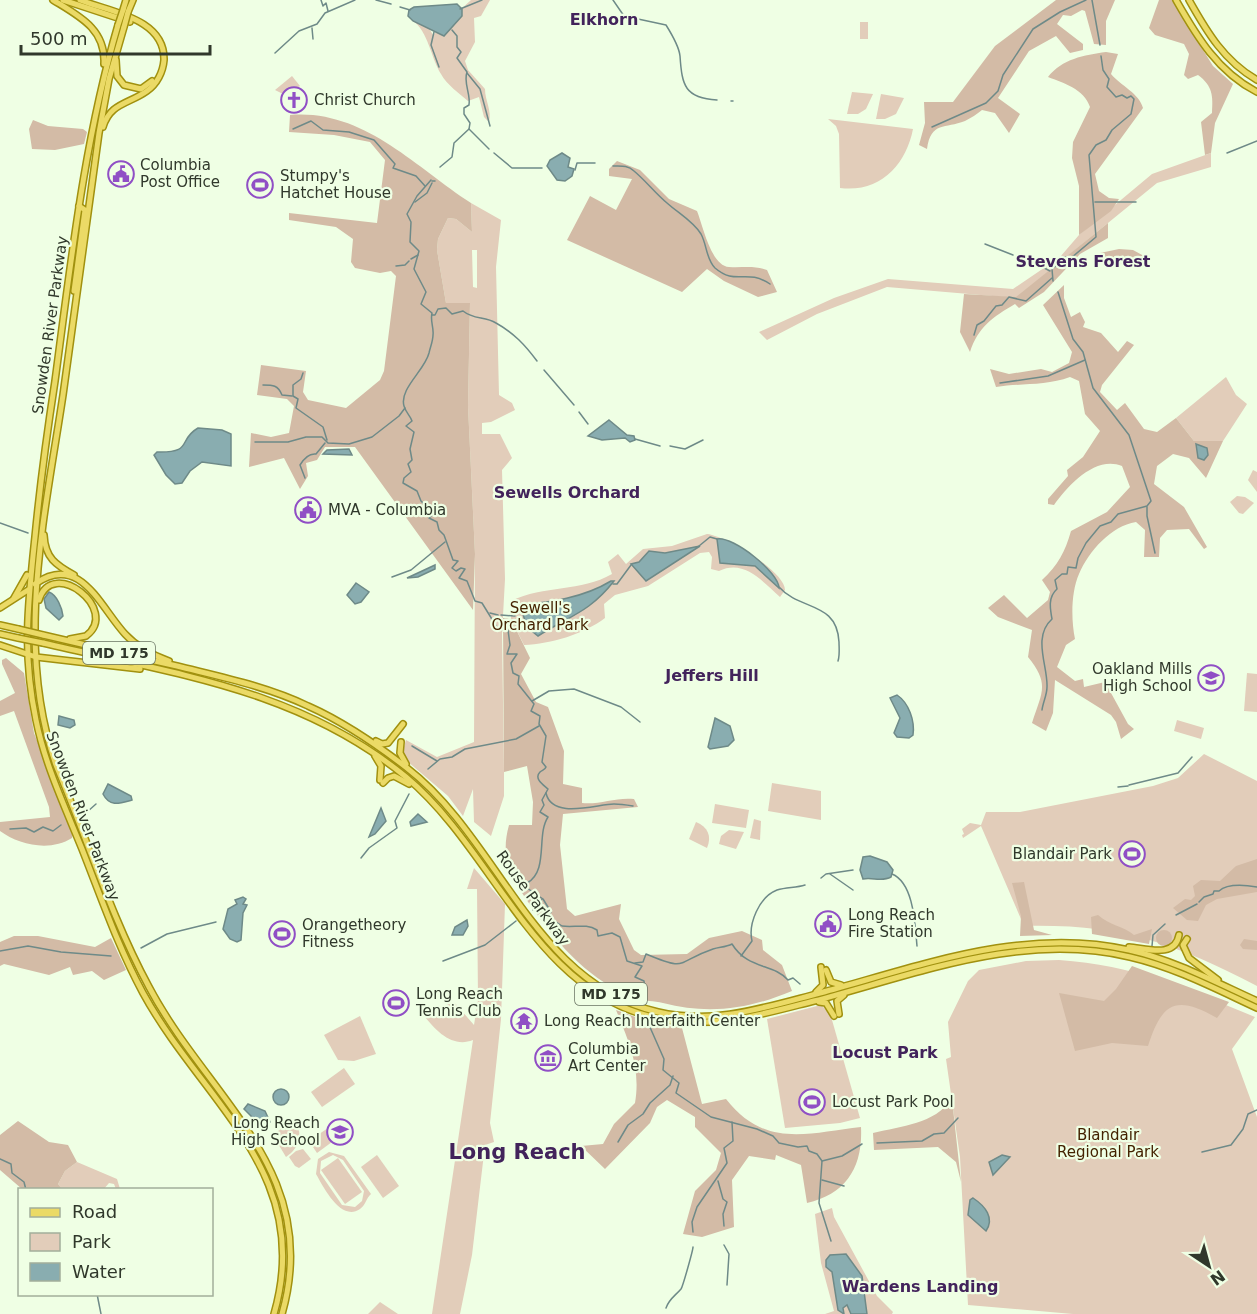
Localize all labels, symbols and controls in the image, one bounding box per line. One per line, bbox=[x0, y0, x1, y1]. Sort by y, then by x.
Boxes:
district label: Elkhorn bbox=[570, 10, 638, 29]
scale bar bbox=[21, 18, 210, 56]
text: 500 m bbox=[30, 28, 88, 49]
church icon: Christ Church bbox=[279, 85, 309, 115]
place label: Christ Church bbox=[314, 91, 416, 109]
place label: Columbia Post Office bbox=[140, 156, 220, 191]
public building icon: Columbia Post Office bbox=[106, 159, 136, 189]
place label: Stumpy's Hatchet House bbox=[280, 167, 391, 202]
sports icon: Stumpy's Hatchet House bbox=[245, 170, 275, 200]
street label: Snowden River Parkway bbox=[29, 235, 71, 415]
district label: Stevens Forest bbox=[1016, 252, 1151, 271]
district label: Sewells Orchard bbox=[494, 483, 640, 502]
public building icon: MVA - Columbia bbox=[293, 495, 323, 525]
place label: MVA - Columbia bbox=[328, 501, 446, 519]
park label: Sewell's Orchard Park bbox=[491, 599, 589, 634]
road number: MD 175 bbox=[83, 642, 155, 664]
place label: Oakland Mills High School bbox=[1092, 660, 1192, 695]
school or university icon: Oakland Mills High School bbox=[1196, 663, 1226, 693]
district label: Jeffers Hill bbox=[664, 666, 759, 685]
street label: Snowden River Parkway bbox=[42, 729, 124, 903]
sports icon: Blandair Park bbox=[1117, 839, 1147, 869]
place label: Blandair Park bbox=[1013, 845, 1112, 863]
street label: Rouse Parkway bbox=[493, 847, 574, 949]
place label: Long Reach Fire Station bbox=[848, 906, 935, 941]
public building icon: Long Reach Fire Station bbox=[813, 909, 843, 939]
place label: Orangetheory Fitness bbox=[302, 916, 406, 951]
sports icon: Orangetheory Fitness bbox=[267, 919, 297, 949]
road number: MD 175 bbox=[575, 983, 647, 1005]
place label: Long Reach Tennis Club bbox=[415, 985, 503, 1020]
sports icon: Long Reach Tennis Club bbox=[381, 988, 411, 1018]
temple icon: Long Reach Interfaith Center bbox=[509, 1006, 539, 1036]
place label: Long Reach Interfaith Center bbox=[544, 1012, 761, 1030]
place label: Columbia Art Center bbox=[568, 1040, 646, 1075]
museum icon: Columbia Art Center bbox=[533, 1043, 563, 1073]
district label: Locust Park bbox=[832, 1043, 938, 1062]
sports icon: Locust Park Pool bbox=[797, 1087, 827, 1117]
place label: Locust Park Pool bbox=[832, 1093, 954, 1111]
place label: Long Reach High School bbox=[231, 1114, 320, 1149]
school or university icon: Long Reach High School bbox=[325, 1117, 355, 1147]
park label: Blandair Regional Park bbox=[1057, 1126, 1159, 1161]
district label: Long Reach bbox=[448, 1140, 586, 1164]
legend bbox=[18, 1188, 213, 1296]
text: Road bbox=[72, 1201, 117, 1222]
text: Park bbox=[72, 1231, 111, 1252]
north arrow bbox=[1179, 1236, 1239, 1296]
text: Water bbox=[72, 1261, 126, 1282]
text: N bbox=[1207, 1266, 1229, 1289]
district label: Wardens Landing bbox=[842, 1277, 998, 1296]

